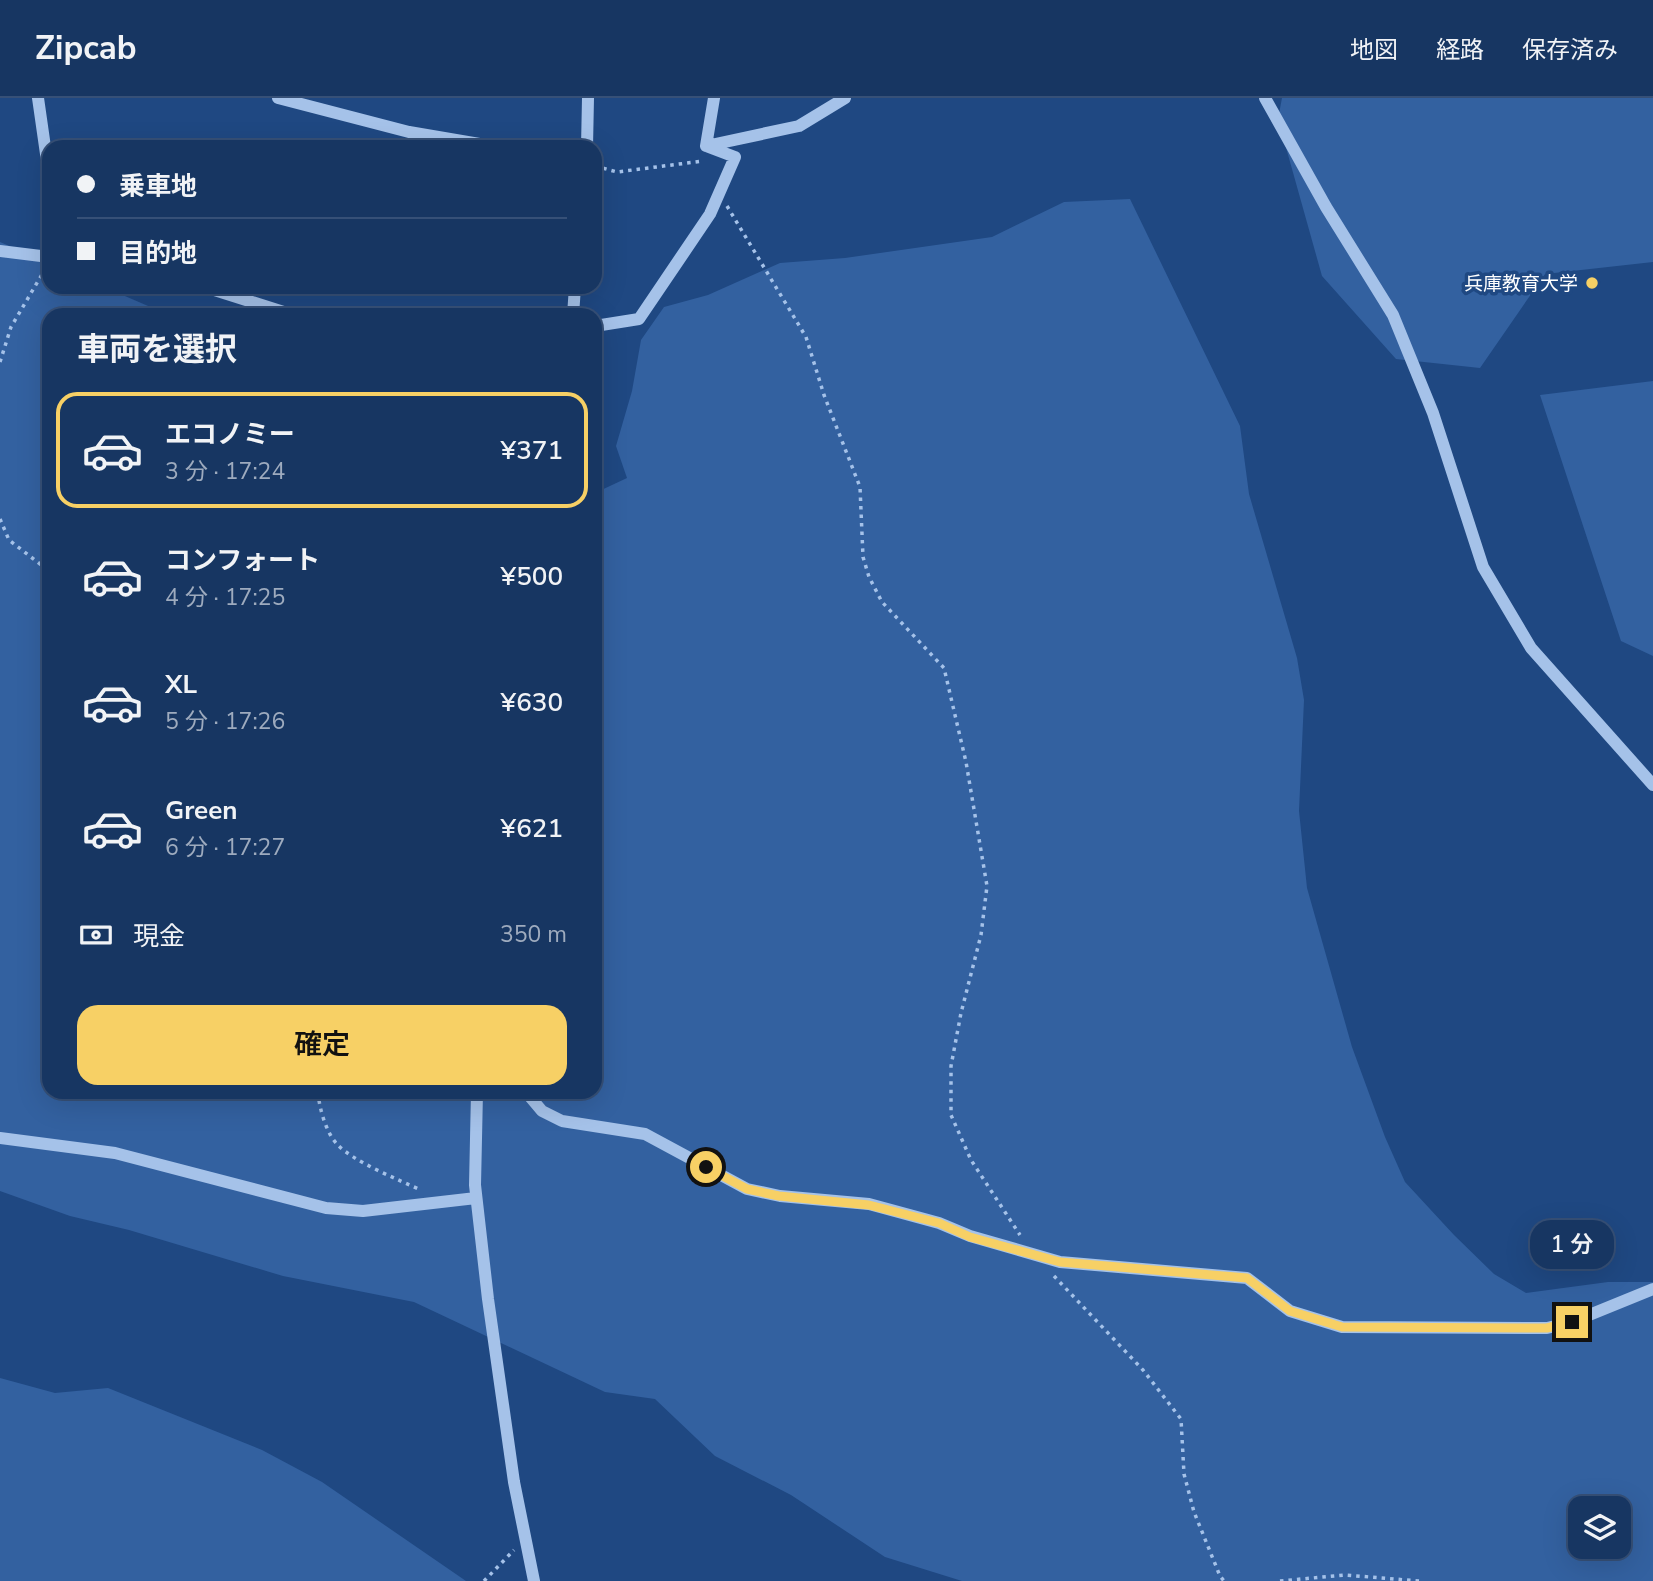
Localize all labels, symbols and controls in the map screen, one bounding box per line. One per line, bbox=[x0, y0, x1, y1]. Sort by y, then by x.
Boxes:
text: Zipcab bbox=[35, 26, 137, 71]
text: 地図 bbox=[1350, 34, 1398, 66]
text: 経路 bbox=[1436, 34, 1484, 66]
text: 保存済み bbox=[1522, 34, 1618, 66]
text: 乗車地 bbox=[119, 169, 197, 204]
text: 目的地 bbox=[119, 236, 197, 271]
place label: 兵庫教育大学 bbox=[1464, 271, 1578, 297]
marker: 兵庫教育大学 bbox=[1584, 275, 1600, 291]
text: 車両を選択 bbox=[77, 328, 237, 371]
text: エコノミー bbox=[165, 417, 295, 452]
icon: car bbox=[81, 419, 144, 482]
text: ¥371 bbox=[501, 433, 563, 468]
text: 3 分 · 17:24 bbox=[165, 456, 285, 487]
text: コンフォート bbox=[165, 543, 320, 578]
icon: car bbox=[81, 545, 144, 608]
text: ¥500 bbox=[501, 559, 563, 594]
text: 4 分 · 17:25 bbox=[165, 582, 285, 613]
text: XL bbox=[165, 667, 197, 702]
icon: car bbox=[81, 671, 144, 734]
text: ¥630 bbox=[501, 685, 563, 720]
text: 5 分 · 17:26 bbox=[165, 706, 285, 737]
text: Green bbox=[165, 793, 238, 828]
icon: car bbox=[81, 797, 144, 860]
text: ¥621 bbox=[501, 811, 563, 846]
text: 6 分 · 17:27 bbox=[165, 832, 285, 863]
icon: cash bbox=[77, 916, 115, 954]
text: 現金 bbox=[133, 919, 185, 954]
text: 350 m bbox=[500, 919, 567, 950]
button: 確定 bbox=[77, 1005, 567, 1085]
route start bbox=[690, 1151, 722, 1183]
callout: 1 分 bbox=[1530, 1220, 1614, 1270]
text: 1 分 bbox=[1551, 1229, 1593, 1260]
route end bbox=[1556, 1306, 1588, 1338]
map controls bbox=[1568, 1496, 1631, 1559]
button: layers bbox=[1568, 1496, 1631, 1559]

